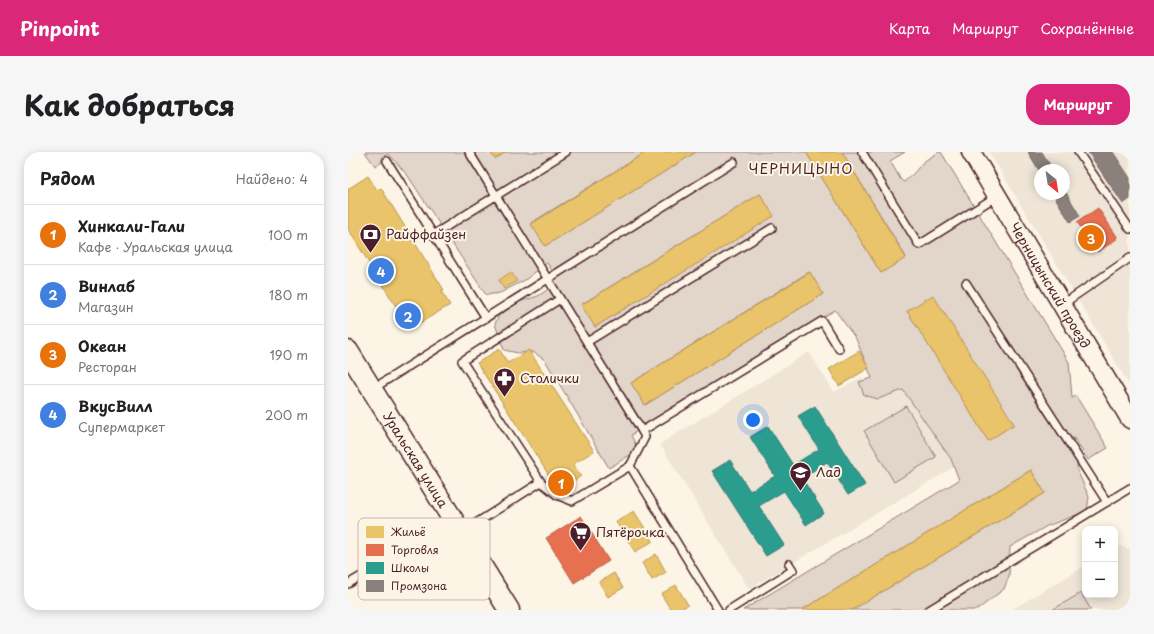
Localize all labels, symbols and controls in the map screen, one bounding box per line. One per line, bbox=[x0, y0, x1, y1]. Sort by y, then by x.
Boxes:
text: Pinpoint bbox=[20, 14, 100, 42]
text: Карта bbox=[889, 18, 930, 39]
text: Маршрут bbox=[952, 18, 1018, 39]
text: Сохранённые bbox=[1040, 18, 1134, 39]
text: Как добраться bbox=[24, 83, 235, 126]
button: Маршрут bbox=[1026, 84, 1130, 125]
district label: ЧЕРНИЦЫНО bbox=[749, 158, 853, 179]
north arrow bbox=[1034, 164, 1070, 200]
text: Рядом bbox=[40, 165, 95, 191]
text: Найдено: 4 bbox=[236, 169, 308, 188]
text: Хинкали-Гали bbox=[78, 214, 185, 237]
street label: Черницынский проезд bbox=[1006, 218, 1096, 351]
bank icon: Райффайзен bbox=[358, 221, 384, 254]
pin: 3 bbox=[1078, 223, 1104, 253]
place label: Райффайзен bbox=[386, 224, 466, 243]
text: 1 bbox=[50, 225, 56, 244]
text: 100 m bbox=[268, 225, 308, 244]
text: Кафе · Уральская улица bbox=[78, 237, 233, 256]
pin: 4 bbox=[368, 256, 394, 286]
text: Винлаб bbox=[78, 274, 135, 297]
text: 2 bbox=[48, 285, 58, 304]
text: 180 m bbox=[269, 285, 308, 304]
text: Магазин bbox=[78, 297, 134, 316]
pin: 2 bbox=[395, 301, 421, 331]
text: Океан bbox=[78, 334, 126, 357]
text: 3 bbox=[49, 345, 57, 364]
text: 190 m bbox=[269, 345, 308, 364]
text: Ресторан bbox=[78, 357, 137, 376]
pharmacy icon: Столички bbox=[492, 365, 518, 398]
place label: Столички bbox=[520, 368, 579, 387]
text: ВкусВилл bbox=[78, 394, 153, 417]
text: 4 bbox=[49, 405, 57, 424]
text: 200 m bbox=[265, 405, 308, 424]
street label: Уральская улица bbox=[379, 408, 453, 512]
your location bbox=[743, 410, 763, 430]
text: Супермаркет bbox=[78, 417, 165, 436]
school or university icon: Лад bbox=[787, 459, 813, 492]
place label: Лад bbox=[816, 462, 841, 481]
pin: 1 bbox=[548, 468, 574, 498]
legend bbox=[358, 518, 490, 600]
supermarket icon: Пятёрочка bbox=[567, 519, 593, 552]
place label: Пятёрочка bbox=[596, 522, 666, 541]
text: Жильё bbox=[390, 523, 426, 540]
map controls bbox=[1082, 526, 1118, 598]
button: + bbox=[1082, 526, 1118, 562]
text: Торговля bbox=[391, 541, 439, 558]
text: Школы bbox=[391, 559, 429, 576]
button: − bbox=[1082, 562, 1118, 598]
text: Промзона bbox=[391, 577, 447, 594]

